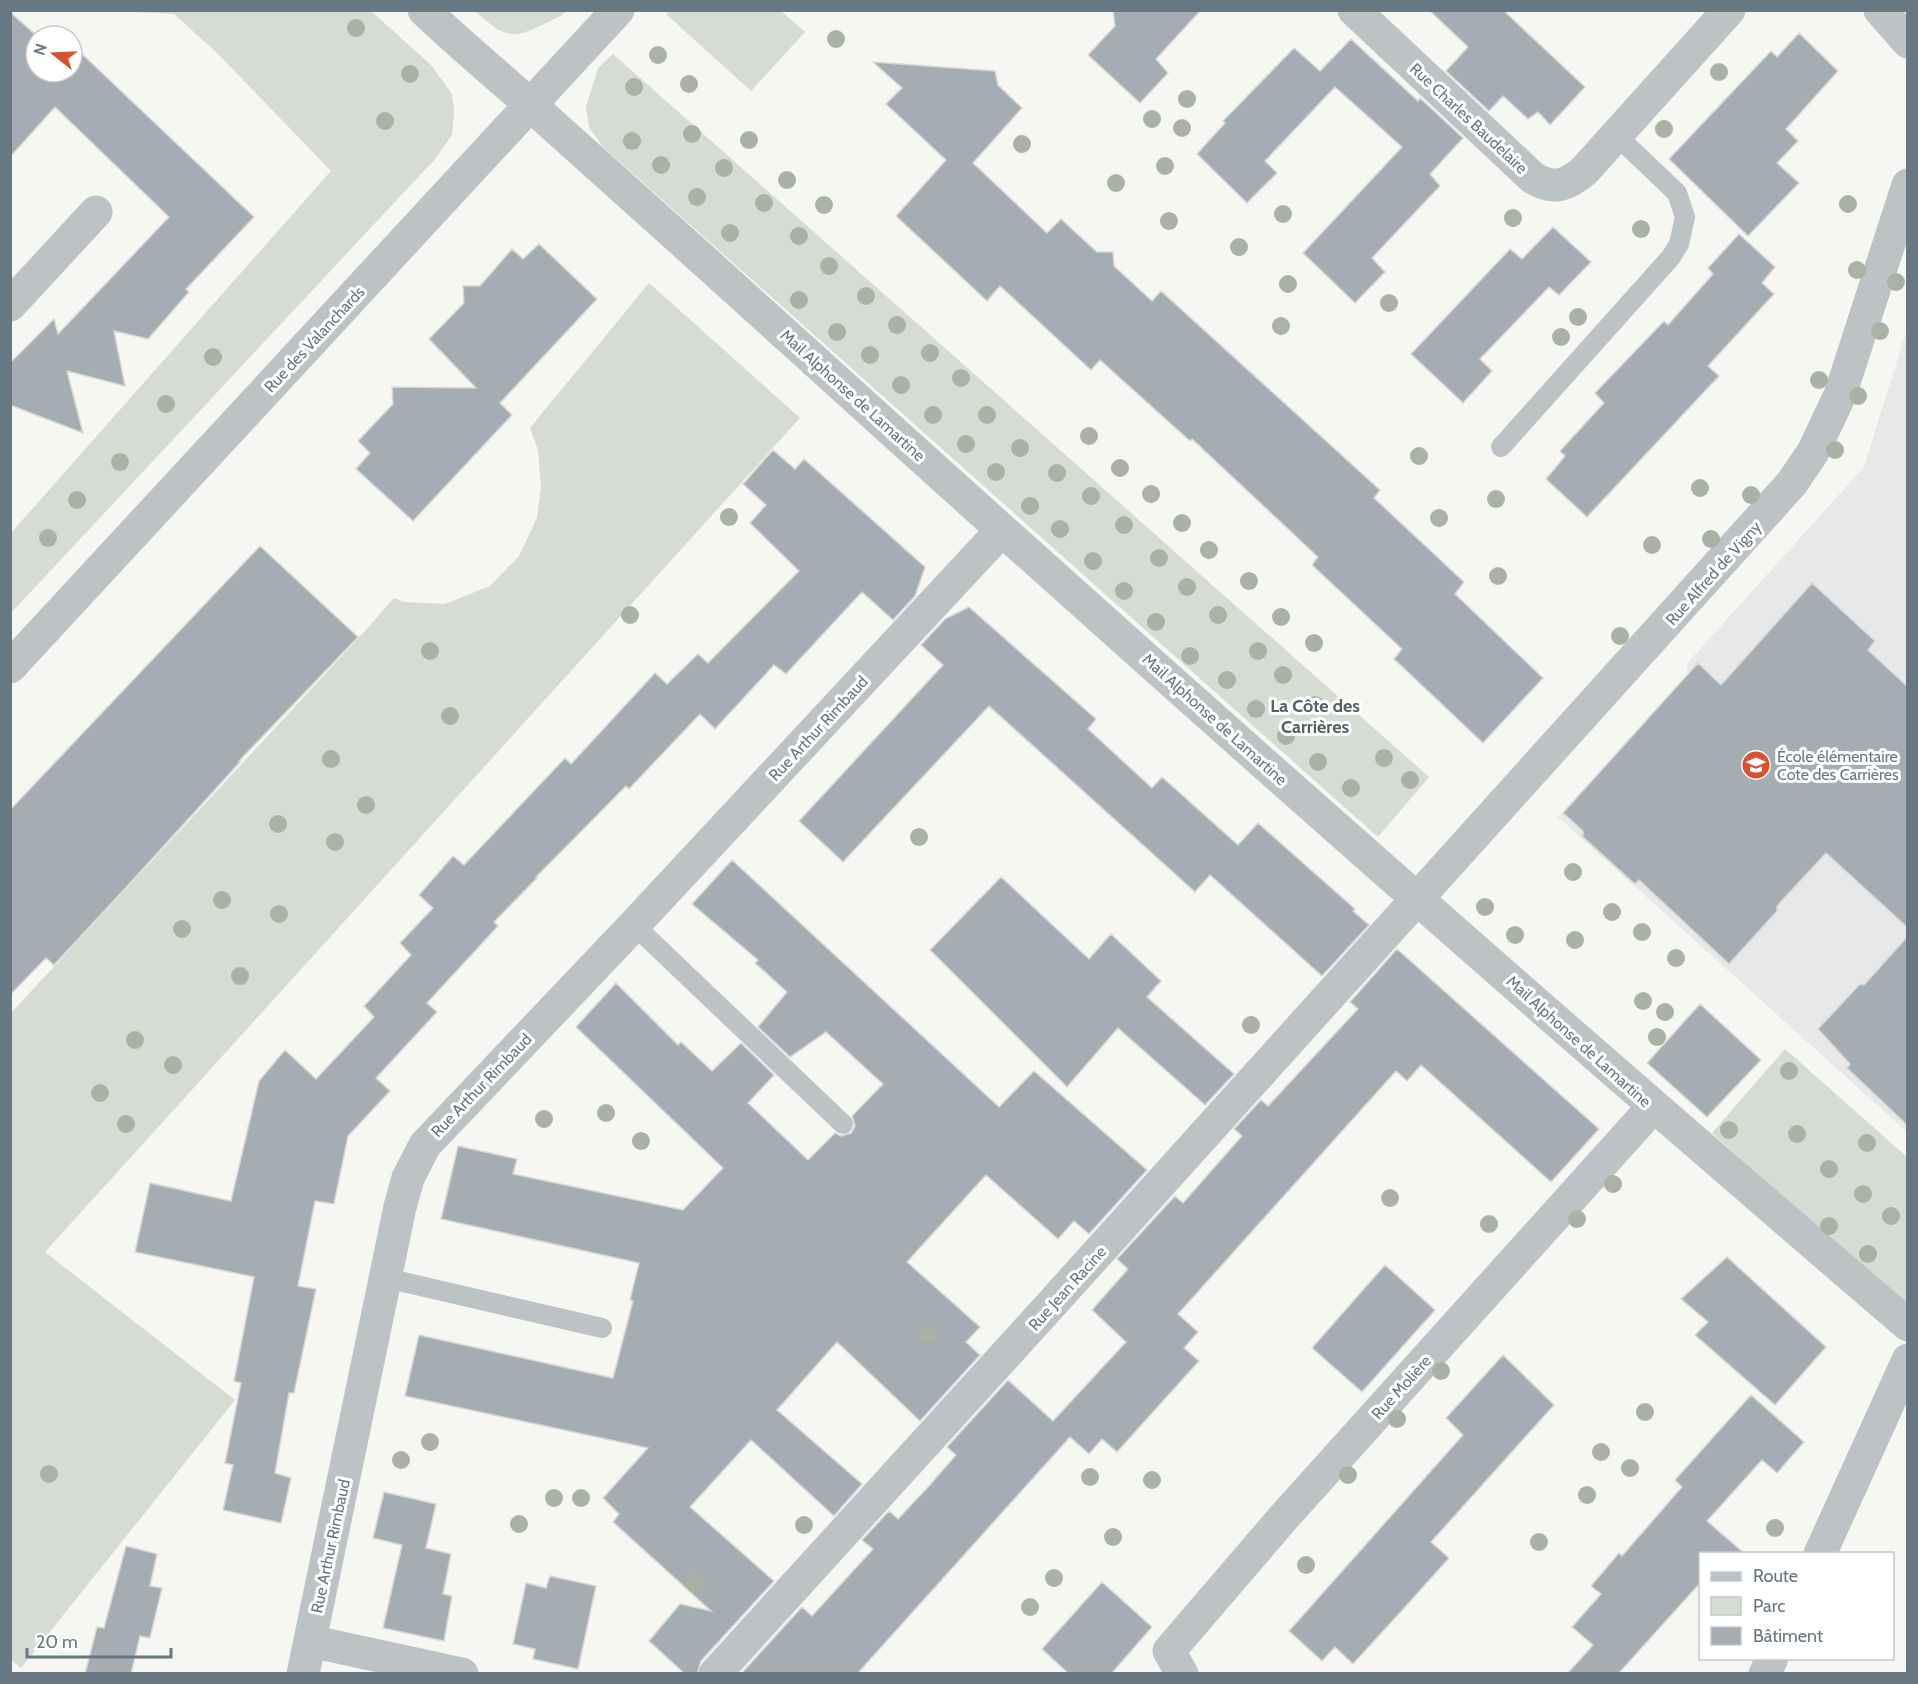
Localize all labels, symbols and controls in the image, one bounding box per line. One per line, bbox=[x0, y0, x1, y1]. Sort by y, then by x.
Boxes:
north arrow bbox=[24, 24, 84, 84]
text: N bbox=[29, 41, 51, 58]
street label: Rue Charles Baudelaire bbox=[1406, 59, 1531, 178]
street label: Rue des Valanchards bbox=[260, 282, 369, 396]
street label: Mail Alphonse de Lamartine bbox=[777, 326, 929, 465]
street label: Rue Alfred de Vigny bbox=[1662, 517, 1765, 629]
street label: Mail Alphonse de Lamartine bbox=[1139, 650, 1291, 789]
street label: Rue Arthur Rimbaud bbox=[765, 672, 872, 785]
district label: La Côte des Carrières bbox=[1270, 695, 1360, 738]
place label: École élémentaire Cote des Carrières bbox=[1777, 747, 1899, 784]
school or university icon: École élémentaire Cote des Carrières bbox=[1740, 749, 1772, 781]
street label: Mail Alphonse de Lamartine bbox=[1503, 972, 1655, 1111]
street label: Rue Arthur Rimbaud bbox=[427, 1030, 536, 1141]
street label: Rue Jean Racine bbox=[1025, 1242, 1110, 1334]
street label: Rue Molière bbox=[1368, 1351, 1435, 1423]
street label: Rue Arthur Rimbaud bbox=[307, 1477, 354, 1615]
legend bbox=[1699, 1552, 1894, 1660]
text: Route bbox=[1753, 1565, 1798, 1587]
text: Parc bbox=[1753, 1595, 1785, 1617]
scale bar bbox=[27, 1621, 171, 1659]
text: Bâtiment bbox=[1753, 1625, 1823, 1647]
text: 20 m bbox=[36, 1631, 78, 1653]

